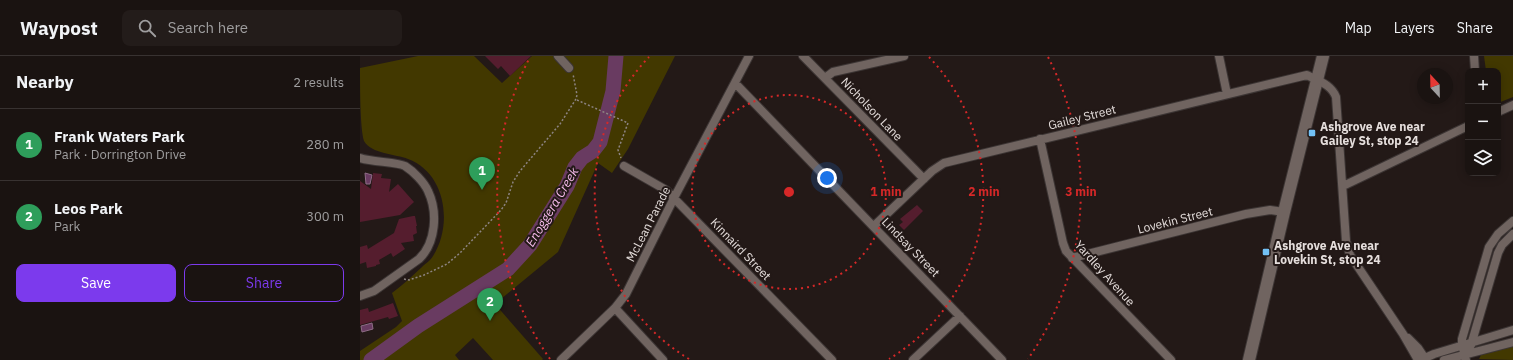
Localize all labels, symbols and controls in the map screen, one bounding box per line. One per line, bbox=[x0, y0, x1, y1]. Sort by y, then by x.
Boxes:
search box bbox=[122, 10, 402, 46]
text: Waypost bbox=[20, 16, 98, 40]
icon: search bbox=[136, 17, 158, 39]
text: Search here bbox=[168, 18, 248, 37]
text: Map bbox=[1345, 19, 1372, 37]
text: Layers bbox=[1394, 19, 1435, 37]
text: Share bbox=[1457, 19, 1493, 37]
north arrow bbox=[1417, 68, 1453, 104]
map controls bbox=[1465, 68, 1501, 176]
button: + bbox=[1465, 68, 1501, 104]
text: Nearby bbox=[16, 71, 74, 93]
text: 2 results bbox=[293, 74, 344, 91]
street label: Nicholson Lane bbox=[838, 74, 906, 144]
street label: Gailey Street bbox=[1047, 101, 1117, 133]
button: − bbox=[1465, 104, 1501, 140]
place label: Ashgrove Ave near Gailey St, stop 24 bbox=[1320, 119, 1425, 148]
text: Frank Waters Park bbox=[54, 127, 185, 146]
marker: Ashgrove Ave near Gailey St, stop 24 bbox=[1307, 128, 1317, 138]
text: 1 bbox=[25, 136, 33, 153]
text: 280 m bbox=[306, 136, 344, 153]
button: layers bbox=[1465, 140, 1501, 176]
text: Park · Dorrington Drive bbox=[54, 146, 186, 163]
pin: 1 bbox=[469, 157, 495, 190]
water label: Enoggera Creek bbox=[522, 164, 582, 250]
your location bbox=[817, 168, 837, 188]
street label: McLean Parade bbox=[623, 184, 674, 264]
text: 1 min bbox=[870, 184, 902, 199]
text: 2 min bbox=[968, 184, 1000, 199]
text: 3 min bbox=[1065, 184, 1097, 199]
centre of rings bbox=[782, 185, 796, 199]
text: Leos Park bbox=[54, 199, 123, 218]
street label: Lovekin Street bbox=[1136, 203, 1214, 237]
text: 2 bbox=[25, 208, 33, 225]
text: 300 m bbox=[306, 208, 344, 225]
street label: Lindsay Street bbox=[879, 214, 943, 280]
street label: Kinnaird Street bbox=[708, 215, 774, 283]
text: Park bbox=[54, 218, 80, 235]
street label: Yardley Avenue bbox=[1072, 237, 1139, 309]
place label: Ashgrove Ave near Lovekin St, stop 24 bbox=[1274, 238, 1381, 267]
marker: Ashgrove Ave near Lovekin St, stop 24 bbox=[1261, 247, 1271, 257]
button: Save bbox=[16, 264, 176, 302]
button: Share bbox=[184, 264, 344, 302]
pin: 2 bbox=[477, 288, 503, 321]

